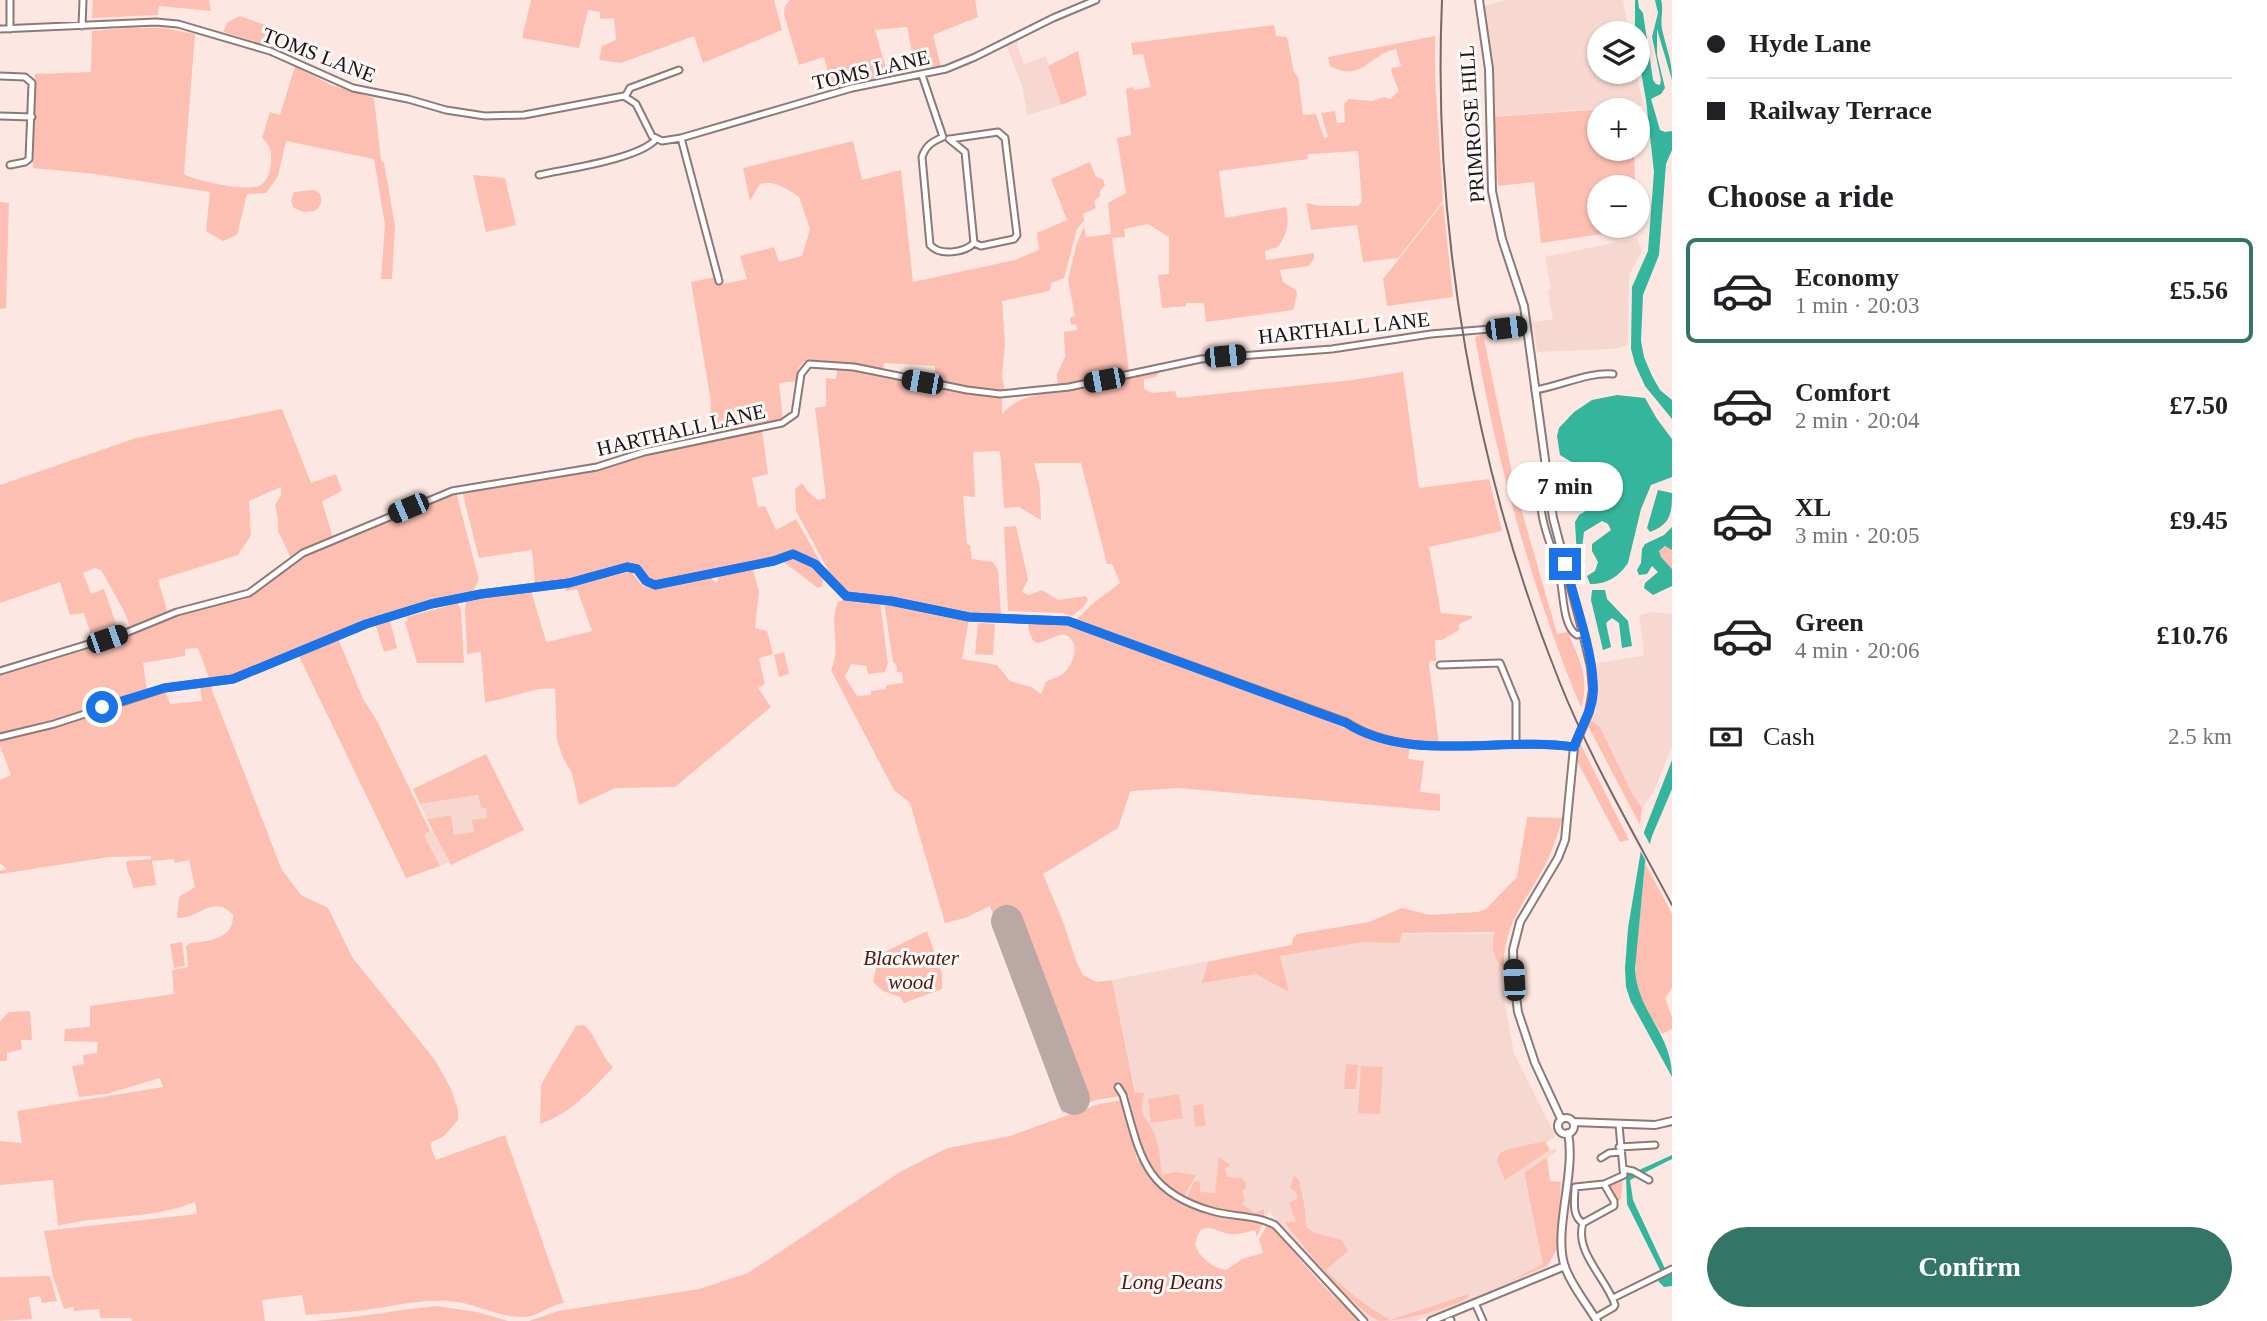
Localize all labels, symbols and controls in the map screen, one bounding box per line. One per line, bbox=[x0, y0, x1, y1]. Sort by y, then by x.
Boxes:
map controls bbox=[1587, 21, 1650, 238]
button: layers bbox=[1587, 21, 1650, 84]
street label: TOMS LANE bbox=[259, 22, 379, 88]
text: Hyde Lane bbox=[1749, 29, 1871, 58]
street label: PRIMROSE HILL bbox=[1455, 44, 1489, 204]
street label: TOMS LANE bbox=[810, 45, 932, 95]
text: Railway Terrace bbox=[1749, 96, 1932, 125]
button: + bbox=[1587, 98, 1650, 161]
button: − bbox=[1587, 175, 1650, 238]
text: Choose a ride bbox=[1707, 178, 1894, 214]
icon: car bbox=[1711, 259, 1774, 322]
text: Economy bbox=[1795, 263, 1899, 292]
text: £5.56 bbox=[2170, 276, 2228, 305]
text: 1 min · 20:03 bbox=[1795, 293, 1920, 318]
street label: HARTHALL LANE bbox=[1257, 307, 1431, 349]
car bbox=[1484, 315, 1529, 341]
car bbox=[1204, 343, 1247, 369]
car bbox=[1082, 366, 1127, 394]
car bbox=[900, 368, 945, 396]
icon: car bbox=[1711, 374, 1774, 437]
text: Comfort bbox=[1795, 378, 1890, 407]
text: £7.50 bbox=[2170, 391, 2228, 420]
street label: HARTHALL LANE bbox=[594, 399, 768, 461]
text: 2 min · 20:04 bbox=[1795, 408, 1920, 433]
callout: 7 min bbox=[1507, 462, 1623, 512]
text: 7 min bbox=[1537, 474, 1593, 499]
icon: car bbox=[1711, 489, 1774, 552]
car bbox=[385, 490, 432, 526]
text: XL bbox=[1795, 493, 1831, 522]
text: £9.45 bbox=[2170, 506, 2228, 535]
text: 3 min · 20:05 bbox=[1795, 523, 1920, 548]
route end bbox=[1549, 548, 1581, 580]
icon: car bbox=[1711, 604, 1774, 667]
text: Green bbox=[1795, 608, 1864, 637]
text: £10.76 bbox=[2157, 621, 2228, 650]
car bbox=[84, 622, 131, 656]
text: 4 min · 20:06 bbox=[1795, 638, 1920, 663]
route start bbox=[86, 691, 118, 723]
icon: cash bbox=[1707, 718, 1745, 756]
text: Cash bbox=[1763, 722, 1815, 751]
text: 2.5 km bbox=[2168, 724, 2232, 749]
park label: Blackwater wood bbox=[863, 946, 960, 994]
car bbox=[1503, 958, 1526, 1002]
button: Confirm bbox=[1707, 1227, 2232, 1307]
park label: Long Deans bbox=[1120, 1270, 1223, 1294]

